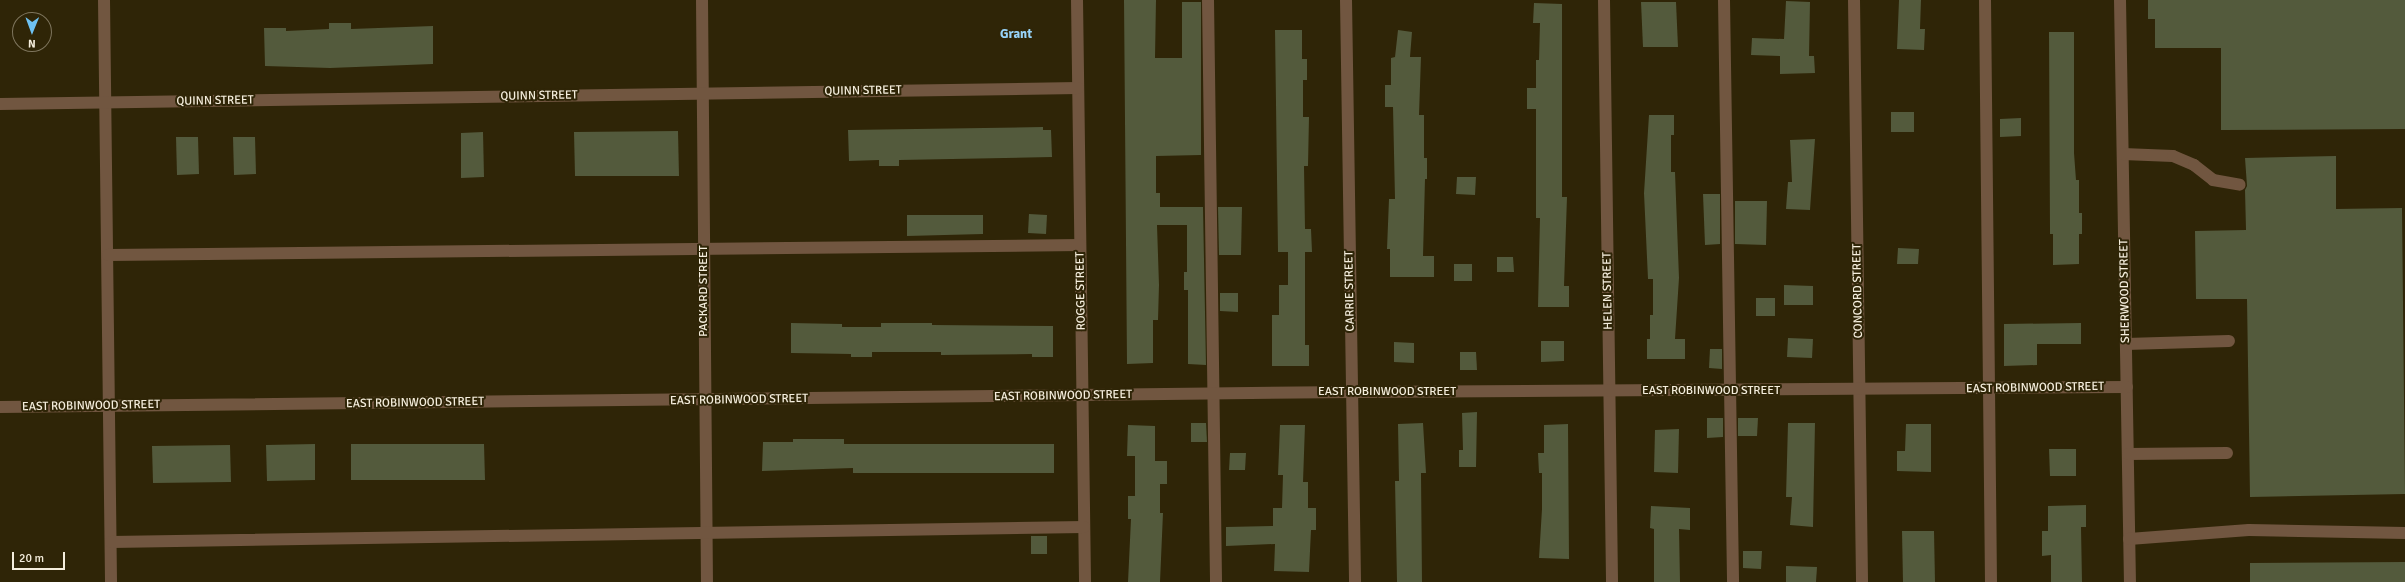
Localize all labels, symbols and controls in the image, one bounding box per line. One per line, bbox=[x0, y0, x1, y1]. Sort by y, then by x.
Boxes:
north arrow bbox=[12, 12, 52, 52]
district label: Grant bbox=[1000, 26, 1032, 42]
text: N bbox=[28, 37, 36, 50]
street label: QUINN STREET bbox=[824, 83, 902, 99]
street label: QUINN STREET bbox=[500, 88, 578, 104]
street label: QUINN STREET bbox=[176, 93, 254, 109]
street label: SHERWOOD STREET bbox=[2117, 239, 2133, 343]
street label: CONCORD STREET bbox=[1850, 243, 1866, 339]
street label: PACKARD STREET bbox=[697, 245, 711, 337]
street label: CARRIE STREET bbox=[1342, 250, 1358, 332]
street label: ROGGE STREET bbox=[1073, 252, 1089, 330]
street label: HELEN STREET bbox=[1600, 252, 1616, 330]
street label: EAST ROBINWOOD STREET bbox=[1966, 380, 2104, 396]
street label: EAST ROBINWOOD STREET bbox=[1642, 384, 1780, 398]
street label: EAST ROBINWOOD STREET bbox=[1318, 385, 1456, 399]
street label: EAST ROBINWOOD STREET bbox=[994, 388, 1132, 404]
street label: EAST ROBINWOOD STREET bbox=[670, 392, 808, 408]
street label: EAST ROBINWOOD STREET bbox=[346, 395, 484, 411]
street label: EAST ROBINWOOD STREET bbox=[22, 398, 160, 414]
scale bar bbox=[14, 544, 67, 570]
text: 20 m bbox=[19, 551, 44, 566]

